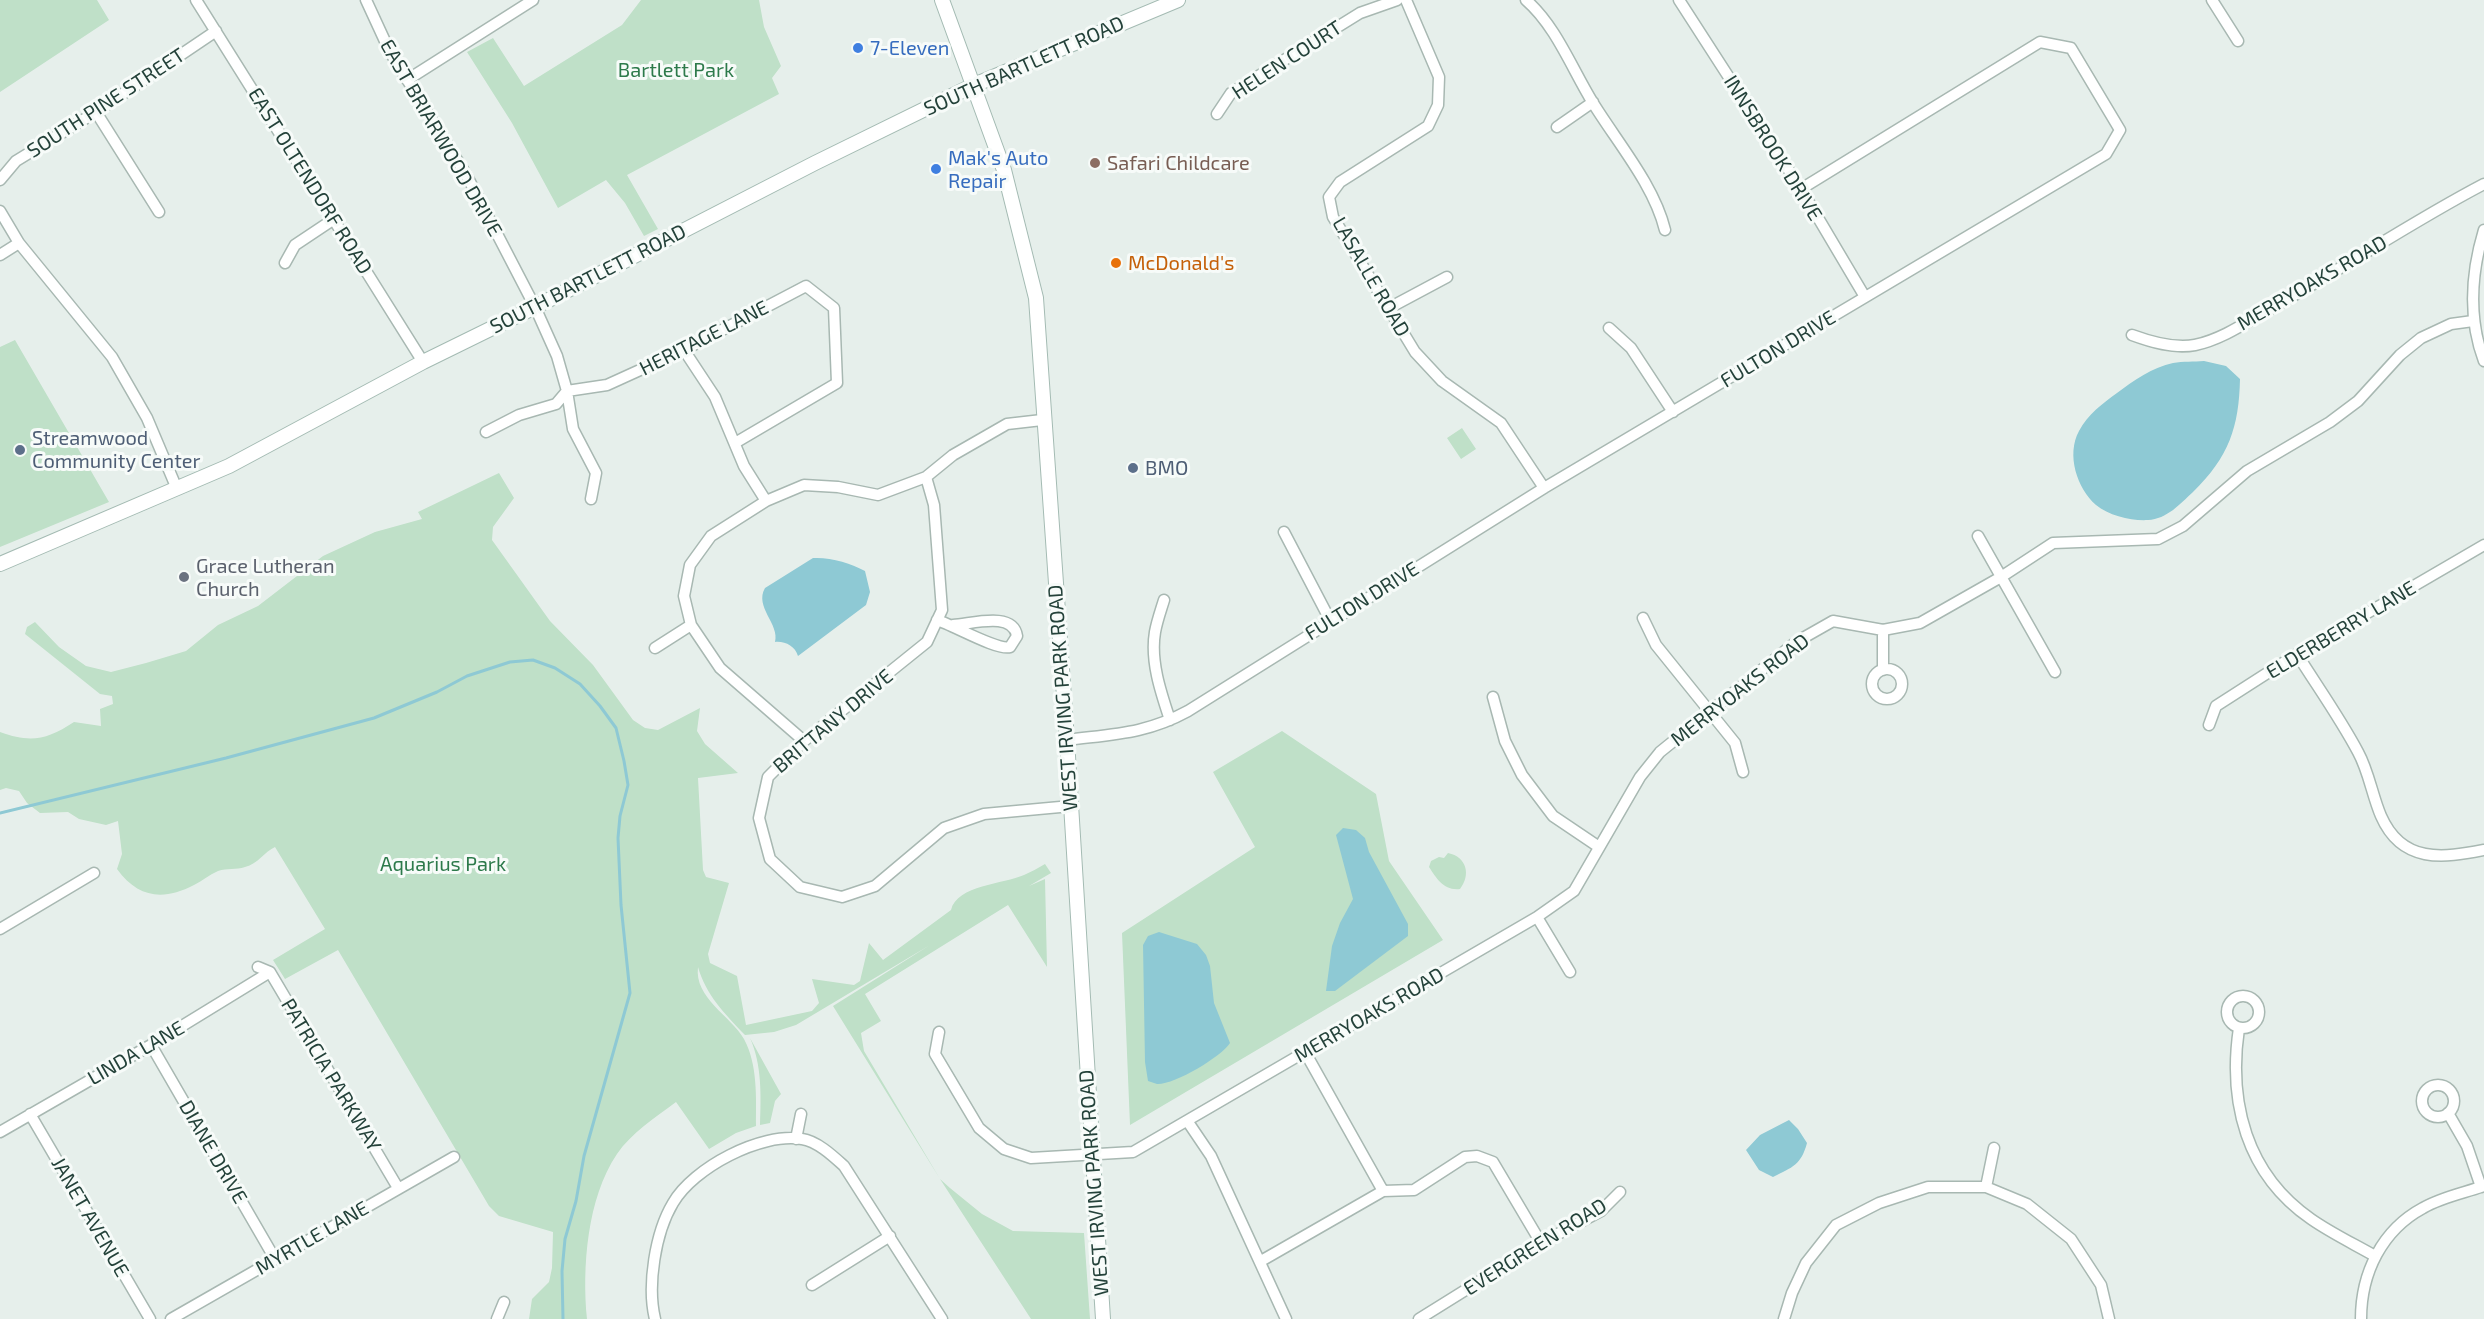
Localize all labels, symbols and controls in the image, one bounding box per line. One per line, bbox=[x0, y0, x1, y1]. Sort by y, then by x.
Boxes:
street label: SOUTH BARTLETT ROAD bbox=[920, 11, 1128, 121]
street label: HELEN COURT bbox=[1228, 16, 1346, 104]
street label: EAST BRIARWOOD DRIVE bbox=[375, 35, 507, 241]
place label: 7-Eleven bbox=[870, 36, 949, 60]
marker: 7-Eleven bbox=[851, 41, 865, 55]
street label: SOUTH PINE STREET bbox=[23, 43, 189, 163]
park label: Bartlett Park bbox=[618, 58, 734, 82]
street label: INNSBROOK DRIVE bbox=[1719, 71, 1827, 225]
street label: EAST OLTENDORF ROAD bbox=[243, 83, 377, 279]
place label: Mak's Auto Repair bbox=[948, 146, 1048, 193]
place label: Safari Childcare bbox=[1107, 151, 1250, 175]
marker: Safari Childcare bbox=[1088, 156, 1102, 170]
marker: Mak's Auto Repair bbox=[929, 162, 943, 176]
street label: LASALLE ROAD bbox=[1327, 213, 1415, 341]
street label: SOUTH BARTLETT ROAD bbox=[486, 219, 690, 339]
street label: MERRYOAKS ROAD bbox=[2233, 230, 2391, 336]
place label: McDonald's bbox=[1128, 251, 1234, 275]
marker: McDonald's bbox=[1109, 256, 1123, 270]
street label: HERITAGE LANE bbox=[636, 295, 772, 381]
street label: FULTON DRIVE bbox=[1716, 305, 1840, 393]
place label: Streamwood Community Center bbox=[32, 426, 201, 473]
marker: Streamwood Community Center bbox=[13, 443, 27, 457]
place label: BMO bbox=[1145, 456, 1188, 480]
marker: BMO bbox=[1126, 461, 1140, 475]
place label: Grace Lutheran Church bbox=[196, 554, 335, 601]
street label: FULTON DRIVE bbox=[1301, 556, 1423, 646]
marker: Grace Lutheran Church bbox=[177, 570, 191, 584]
street label: ELDERBERRY LANE bbox=[2262, 576, 2420, 684]
street label: WEST IRVING PARK ROAD bbox=[1043, 584, 1083, 812]
street label: MERRYOAKS ROAD bbox=[1666, 629, 1814, 751]
street label: BRITTANY DRIVE bbox=[768, 664, 898, 778]
park label: Aquarius Park bbox=[380, 852, 506, 876]
street label: MERRYOAKS ROAD bbox=[1290, 962, 1448, 1068]
street label: PATRICIA PARKWAY bbox=[276, 994, 386, 1156]
street label: LINDA LANE bbox=[83, 1016, 189, 1090]
street label: WEST IRVING PARK ROAD bbox=[1074, 1069, 1114, 1297]
street label: DIANE DRIVE bbox=[174, 1096, 252, 1208]
street label: JANET AVENUE bbox=[46, 1153, 134, 1281]
street label: EVERGREEN ROAD bbox=[1459, 1193, 1611, 1301]
street label: MYRTLE LANE bbox=[251, 1196, 373, 1280]

